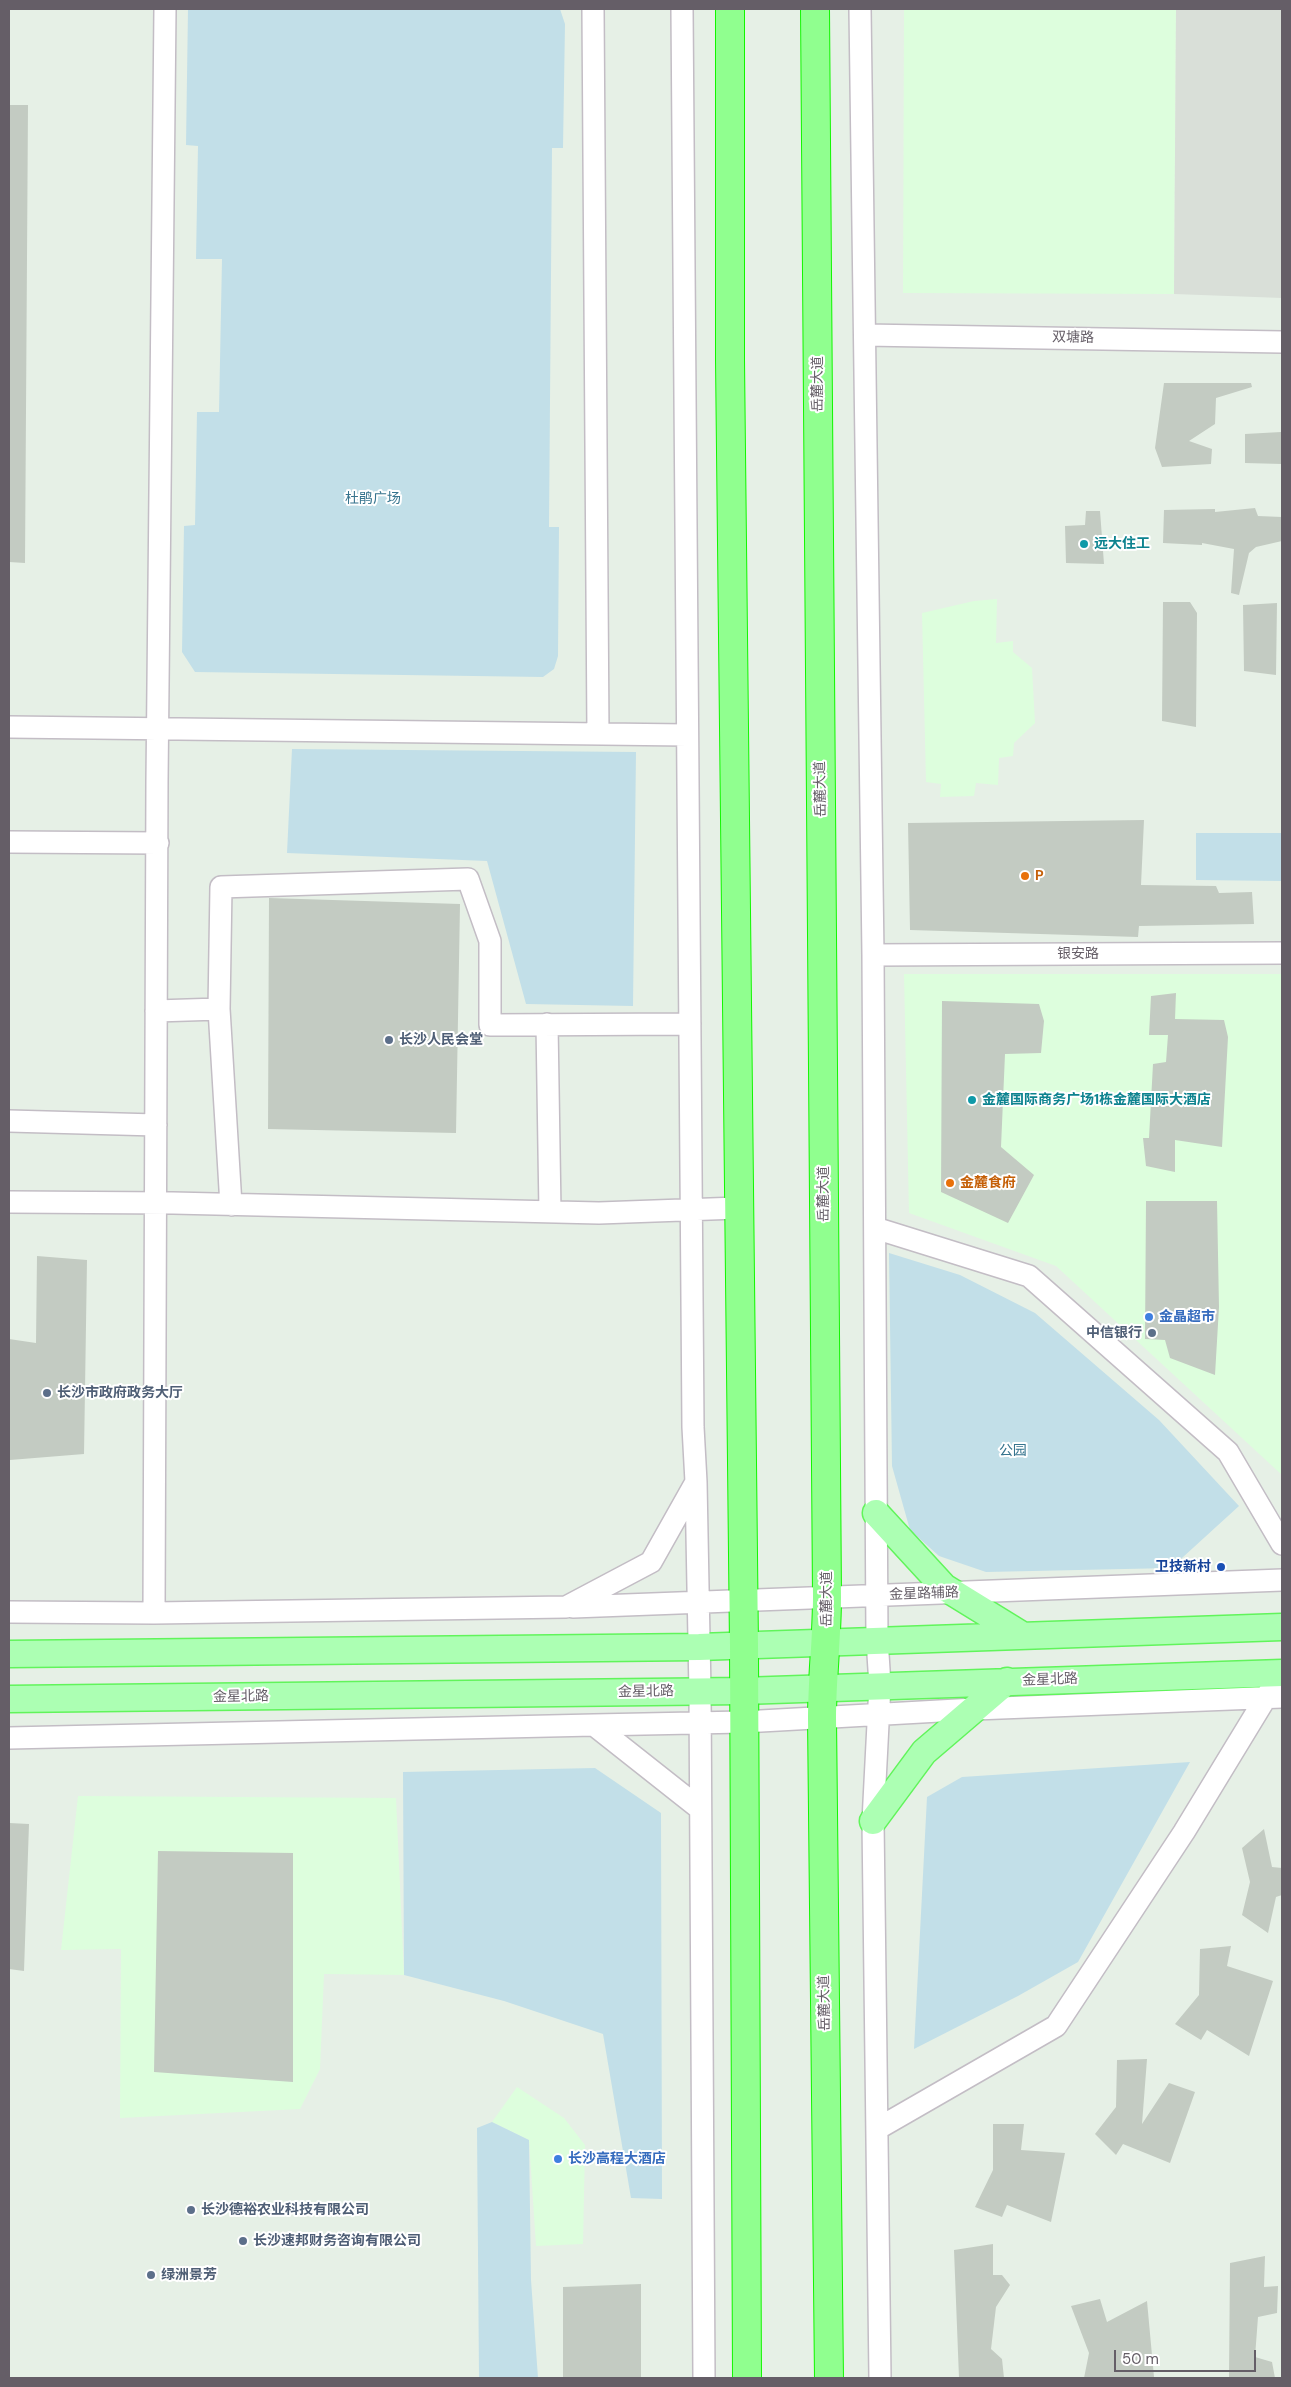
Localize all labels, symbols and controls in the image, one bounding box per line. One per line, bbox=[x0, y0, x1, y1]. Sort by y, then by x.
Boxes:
street label: 双塘路 bbox=[1052, 329, 1094, 347]
street label: 岳麓大道 bbox=[810, 356, 826, 412]
park label: 杜鹃广场 bbox=[345, 491, 401, 507]
place label: 远大住工 bbox=[1094, 536, 1150, 552]
marker: 远大住工 bbox=[1078, 538, 1090, 550]
street label: 岳麓大道 bbox=[812, 761, 830, 817]
place label: P bbox=[1035, 868, 1044, 884]
marker: P bbox=[1019, 870, 1031, 882]
street label: 银安路 bbox=[1057, 946, 1099, 962]
place label: 长沙人民会堂 bbox=[399, 1032, 483, 1048]
marker: 长沙人民会堂 bbox=[383, 1034, 395, 1046]
place label: 金麓国际商务广场1栋金麓国际大酒店 bbox=[982, 1092, 1211, 1108]
marker: 金麓国际商务广场1栋金麓国际大酒店 bbox=[966, 1094, 978, 1106]
street label: 岳麓大道 bbox=[816, 1166, 832, 1222]
place label: 金麓食府 bbox=[960, 1175, 1016, 1191]
marker: 金麓食府 bbox=[944, 1177, 956, 1189]
place label: 金晶超市 bbox=[1159, 1309, 1215, 1325]
marker: 金晶超市 bbox=[1143, 1311, 1155, 1323]
place label: 中信银行 bbox=[1086, 1325, 1142, 1341]
marker: 中信银行 bbox=[1146, 1327, 1158, 1339]
place label: 长沙市政府政务大厅 bbox=[57, 1385, 183, 1401]
marker: 长沙市政府政务大厅 bbox=[41, 1387, 53, 1399]
park label: 公园 bbox=[999, 1443, 1027, 1459]
place label: 卫技新村 bbox=[1155, 1559, 1211, 1575]
marker: 卫技新村 bbox=[1215, 1561, 1227, 1573]
street label: 岳麓大道 bbox=[819, 1571, 835, 1627]
street label: 金星路辅路 bbox=[889, 1584, 959, 1604]
street label: 金星北路 bbox=[1022, 1671, 1078, 1689]
street label: 金星北路 bbox=[618, 1683, 674, 1701]
street label: 金星北路 bbox=[213, 1688, 269, 1706]
street label: 岳麓大道 bbox=[816, 1975, 834, 2031]
place label: 长沙高程大酒店 bbox=[568, 2151, 666, 2167]
marker: 长沙高程大酒店 bbox=[552, 2153, 564, 2165]
place label: 长沙德裕农业科技有限公司 bbox=[201, 2202, 369, 2218]
marker: 长沙德裕农业科技有限公司 bbox=[185, 2204, 197, 2216]
place label: 长沙速邦财务咨询有限公司 bbox=[253, 2233, 421, 2249]
marker: 长沙速邦财务咨询有限公司 bbox=[237, 2235, 249, 2247]
place label: 绿洲景芳 bbox=[161, 2267, 217, 2283]
marker: 绿洲景芳 bbox=[145, 2269, 157, 2281]
scale bar bbox=[1116, 2340, 1258, 2372]
text: 50 m bbox=[1122, 2349, 1159, 2369]

